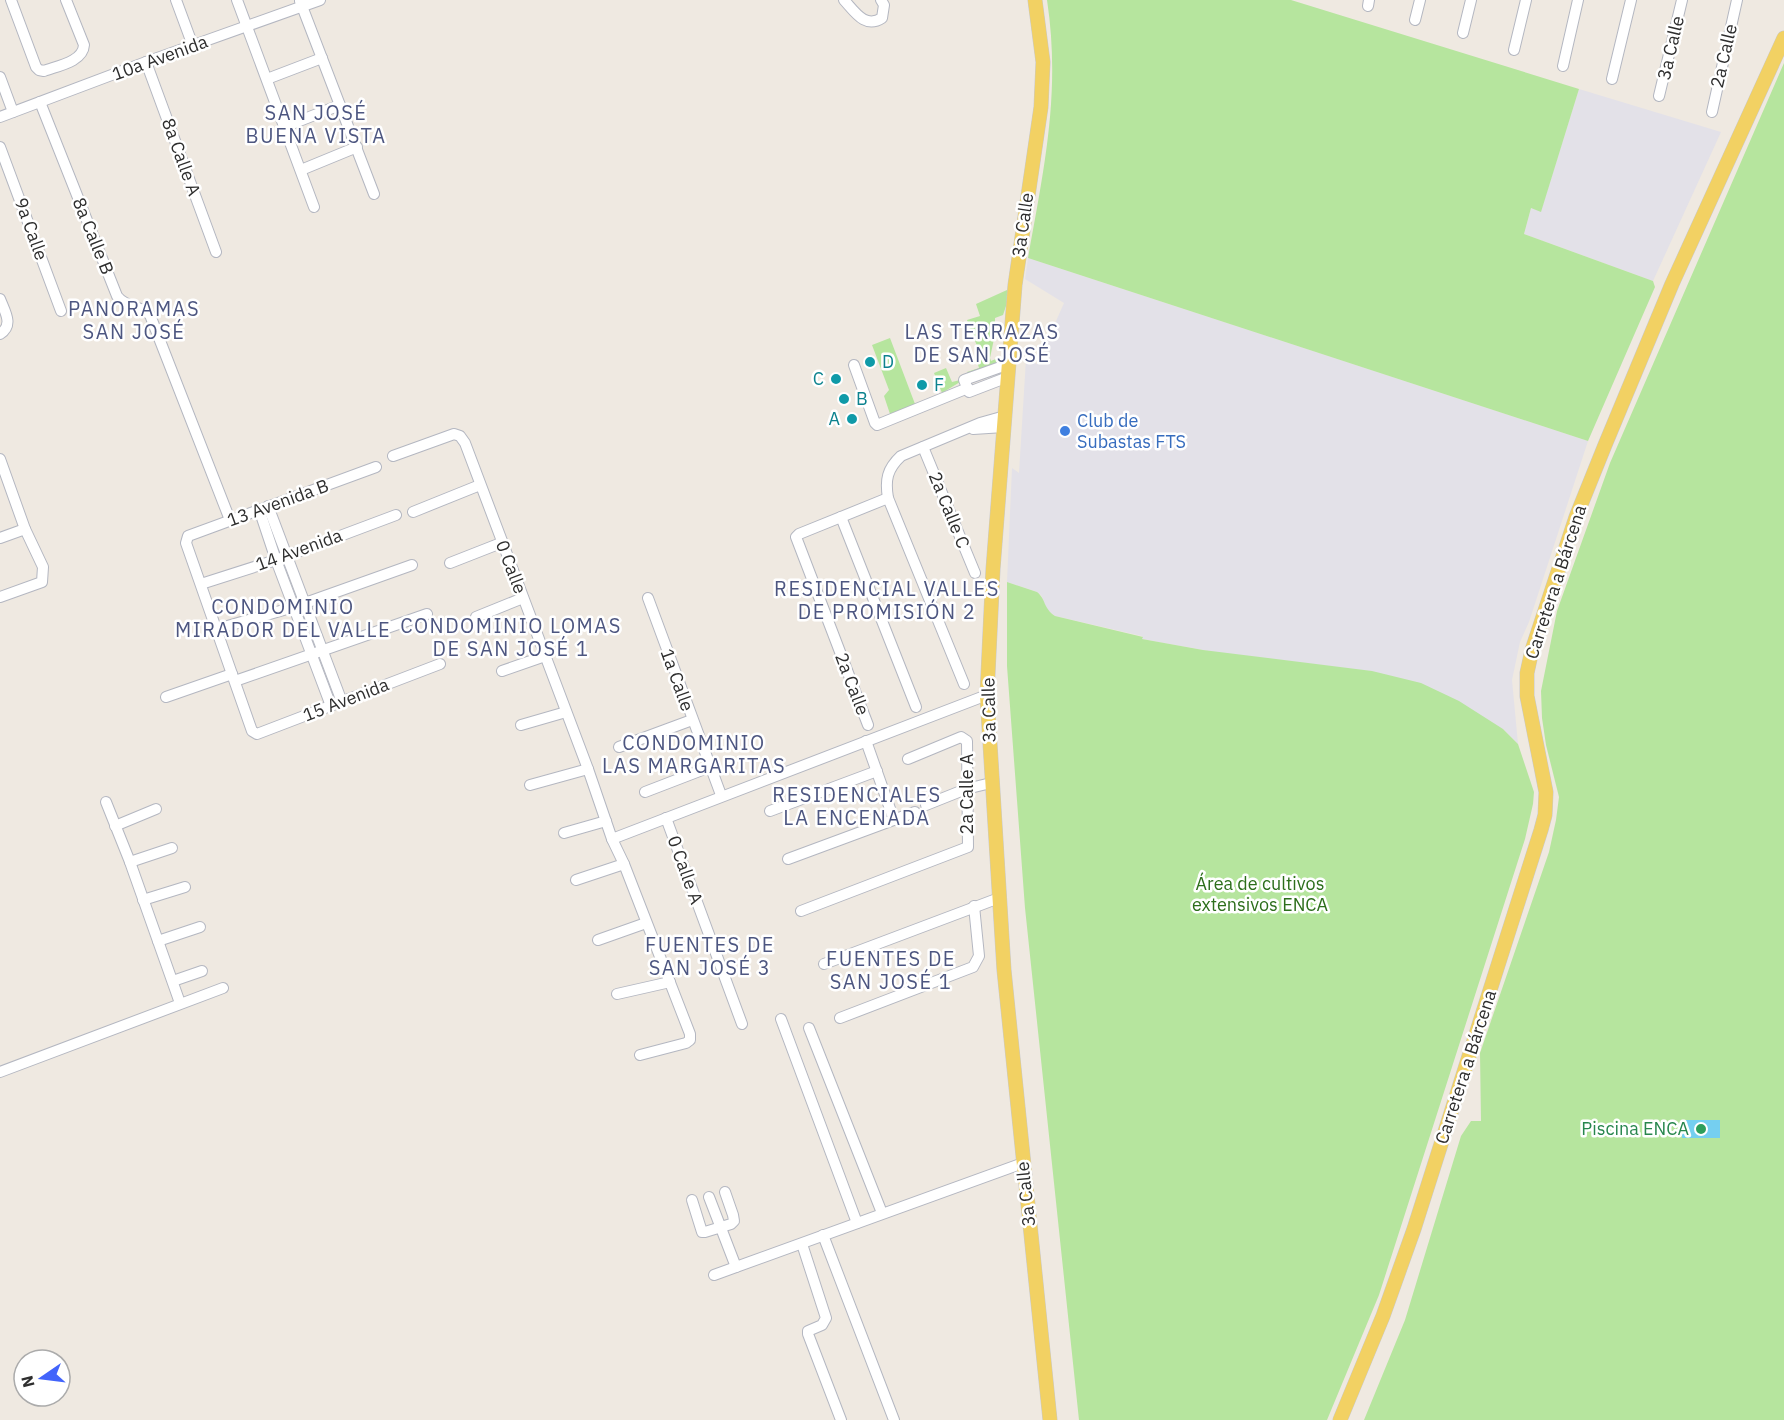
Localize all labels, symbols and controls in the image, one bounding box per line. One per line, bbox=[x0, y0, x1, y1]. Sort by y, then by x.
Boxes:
street label: 3a Calle bbox=[1652, 14, 1689, 82]
street label: 2a Calle bbox=[1705, 22, 1742, 90]
street label: 10a Avenida bbox=[109, 29, 211, 85]
district label: SAN JOSÉ BUENA VISTA bbox=[246, 99, 386, 149]
street label: 8a Calle A bbox=[157, 115, 206, 199]
street label: 3a Calle bbox=[1007, 191, 1038, 259]
street label: 9a Calle bbox=[10, 194, 53, 263]
street label: 8a Calle B bbox=[68, 194, 119, 278]
district label: PANORAMAS SAN JOSÉ bbox=[68, 295, 200, 345]
district label: LAS TERRAZAS DE SAN JOSÉ bbox=[904, 318, 1060, 368]
place label: D bbox=[882, 350, 894, 373]
marker: D bbox=[863, 355, 877, 369]
place label: C bbox=[813, 367, 824, 390]
marker: C bbox=[829, 372, 843, 386]
place label: F bbox=[934, 373, 944, 396]
marker: F bbox=[915, 378, 929, 392]
place label: B bbox=[856, 387, 868, 410]
marker: B bbox=[837, 392, 851, 406]
place label: A bbox=[828, 407, 840, 430]
place label: Club de Subastas FTS bbox=[1077, 409, 1186, 453]
marker: A bbox=[845, 412, 859, 426]
marker: Club de Subastas FTS bbox=[1058, 424, 1072, 438]
street label: 2a Calle C bbox=[924, 468, 975, 551]
street label: 13 Avenida B bbox=[224, 474, 332, 532]
street label: Carretera a Bárcena bbox=[1520, 502, 1591, 662]
street label: 14 Avenida bbox=[252, 523, 346, 576]
street label: 0 Calle bbox=[491, 537, 532, 597]
district label: RESIDENCIAL VALLES DE PROMISIÓN 2 bbox=[774, 575, 1000, 625]
district label: CONDOMINIO MIRADOR DEL VALLE bbox=[175, 593, 391, 643]
district label: CONDOMINIO LOMAS DE SAN JOSÉ 1 bbox=[400, 612, 622, 662]
street label: 1a Calle bbox=[656, 645, 699, 714]
street label: 2a Calle bbox=[830, 649, 875, 718]
street label: 15 Avenida bbox=[299, 672, 392, 726]
street label: 3a Calle bbox=[976, 677, 1001, 743]
district label: CONDOMINIO LAS MARGARITAS bbox=[602, 729, 786, 779]
street label: 2a Calle A bbox=[955, 753, 978, 834]
district label: RESIDENCIALES LA ENCENADA bbox=[772, 781, 942, 831]
street label: 0 Calle A bbox=[662, 832, 709, 908]
park label: Área de cultivos extensivos ENCA bbox=[1192, 872, 1329, 916]
district label: FUENTES DE SAN JOSÉ 3 bbox=[645, 931, 775, 981]
district label: FUENTES DE SAN JOSÉ 1 bbox=[826, 945, 956, 995]
street label: Carretera a Bárcena bbox=[1430, 987, 1501, 1147]
place label: Piscina ENCA bbox=[1581, 1117, 1689, 1140]
marker: Piscina ENCA bbox=[1694, 1122, 1708, 1136]
street label: 3a Calle bbox=[1011, 1160, 1040, 1228]
north arrow bbox=[12, 1348, 72, 1408]
text: N bbox=[16, 1374, 39, 1390]

